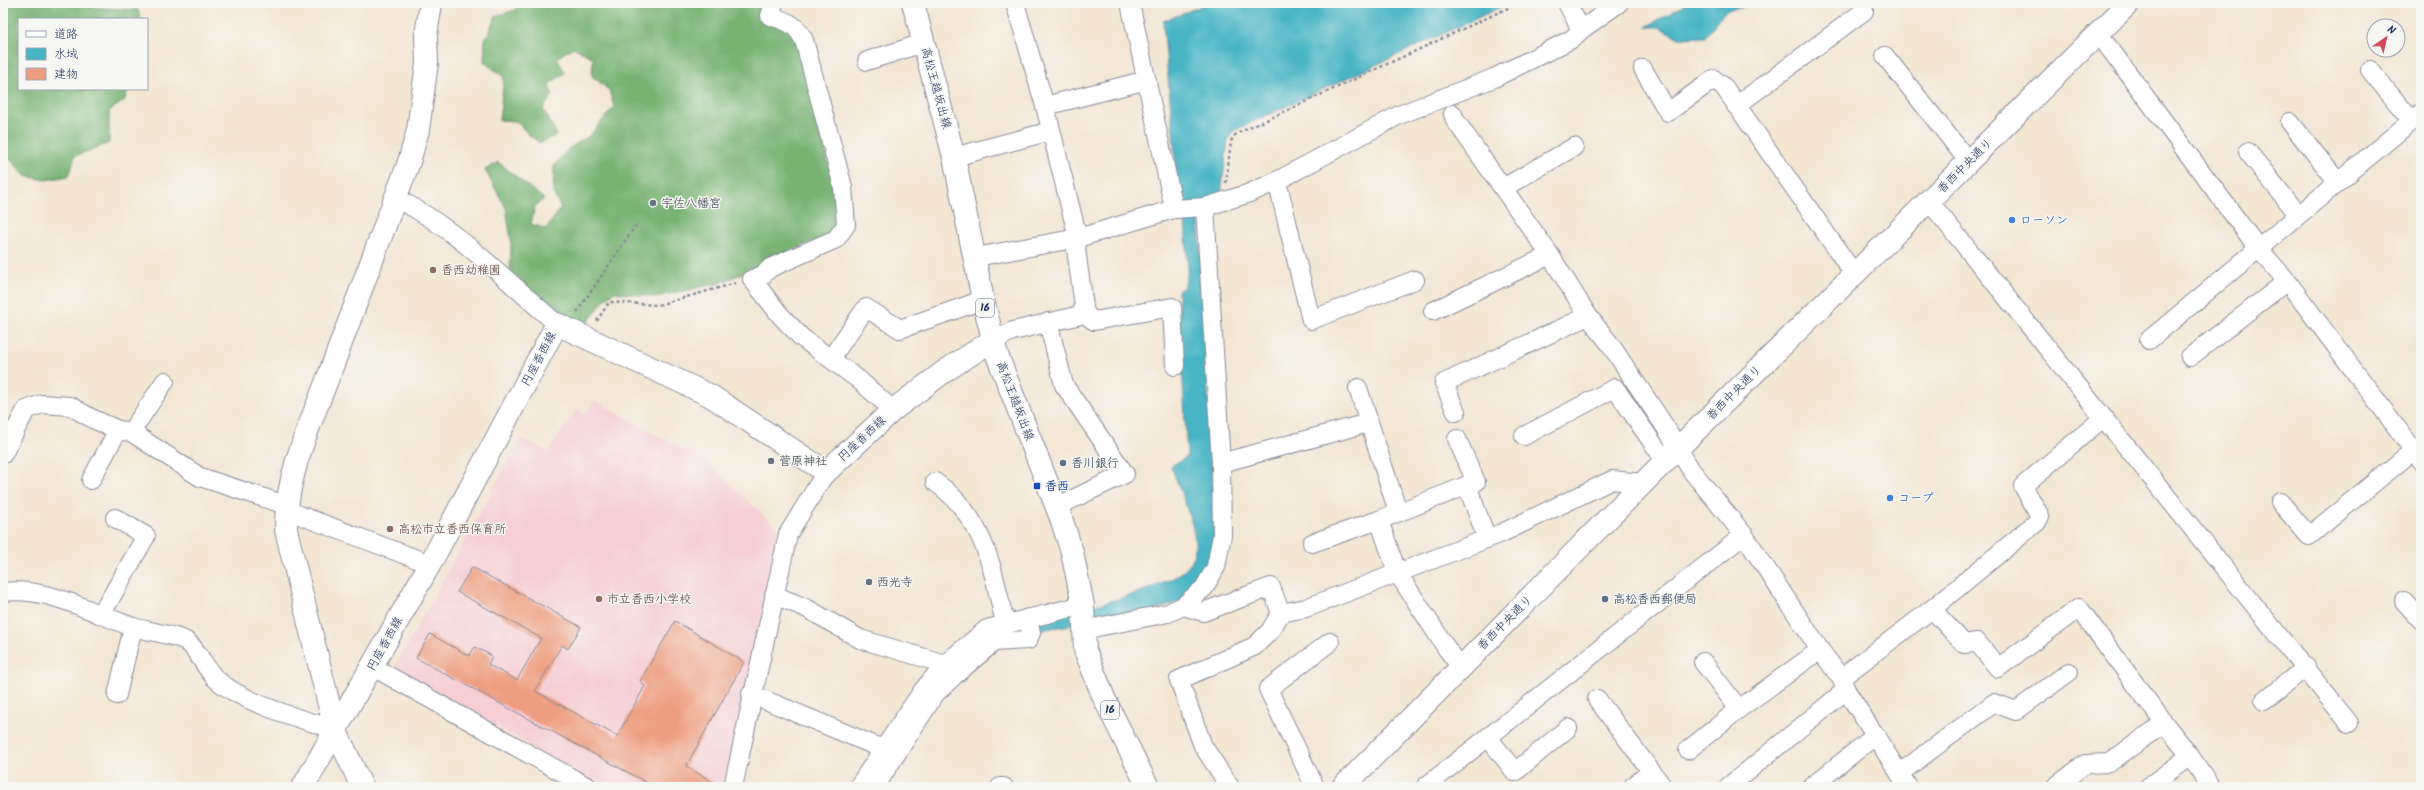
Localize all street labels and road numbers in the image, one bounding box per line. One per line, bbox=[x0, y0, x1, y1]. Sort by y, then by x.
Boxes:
street label: 高松王越坂出線 bbox=[916, 45, 956, 131]
street label: 香西中央通り bbox=[1933, 134, 1997, 198]
road number: 16 bbox=[976, 299, 994, 317]
street label: 円座香西線 bbox=[517, 328, 561, 390]
street label: 高松王越坂出線 bbox=[991, 358, 1039, 444]
street label: 香西中央通り bbox=[1702, 361, 1766, 425]
street label: 円座香西線 bbox=[834, 412, 890, 466]
street label: 香西中央通り bbox=[1473, 591, 1537, 655]
street label: 円座香西線 bbox=[362, 613, 408, 675]
road number: 16 bbox=[1101, 701, 1119, 719]

